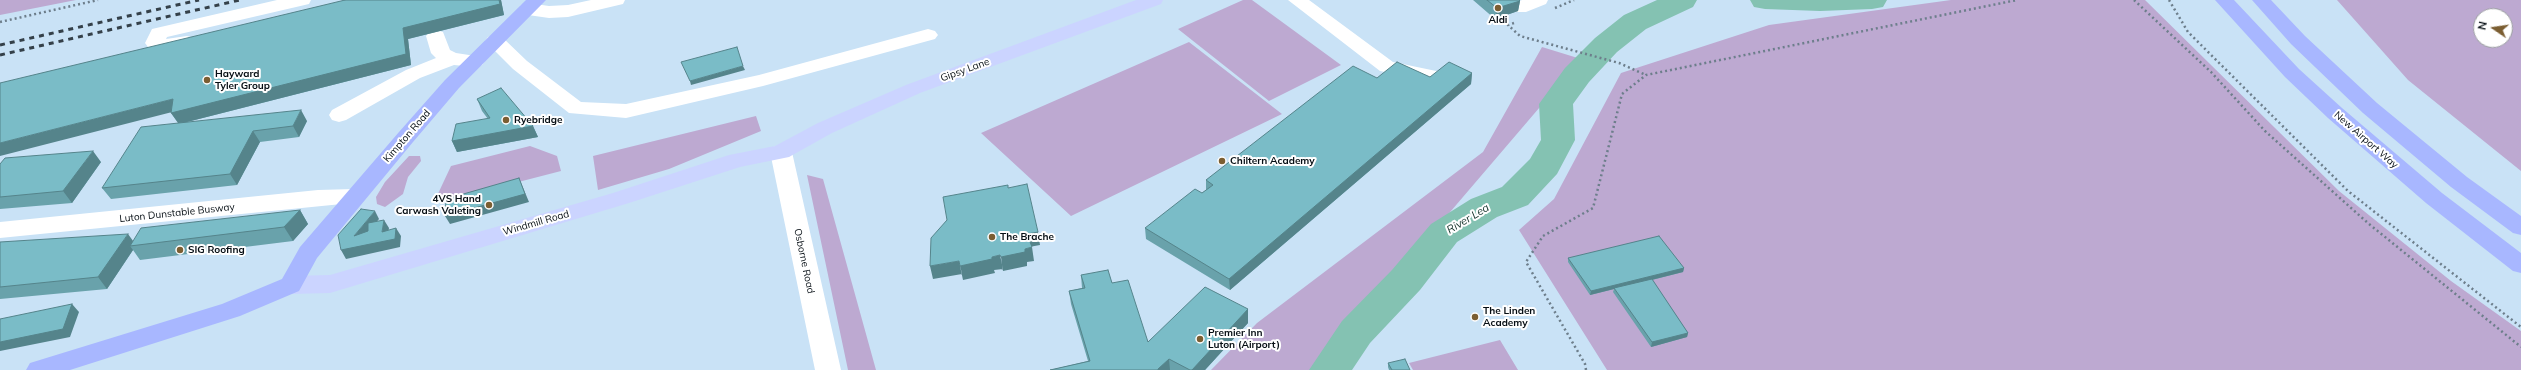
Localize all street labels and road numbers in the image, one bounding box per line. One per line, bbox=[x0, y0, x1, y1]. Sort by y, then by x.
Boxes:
street label: Gipsy Lane bbox=[939, 56, 991, 84]
street label: Kimpton Road bbox=[381, 107, 433, 165]
street label: New Airport Way bbox=[2331, 109, 2401, 171]
street label: Luton Dunstable Busway bbox=[119, 201, 235, 225]
street label: Windmill Road bbox=[501, 208, 571, 238]
street label: Osborne Road bbox=[791, 227, 817, 295]

